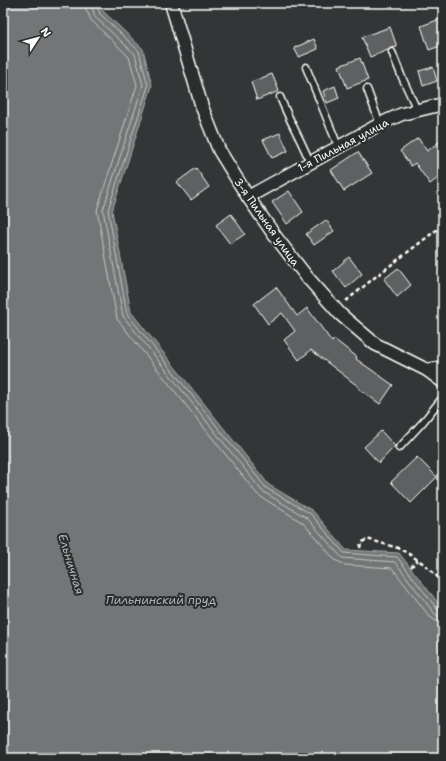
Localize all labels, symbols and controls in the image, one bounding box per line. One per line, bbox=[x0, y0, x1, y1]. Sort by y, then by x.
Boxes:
north arrow bbox=[18, 18, 58, 58]
text: N bbox=[37, 24, 54, 41]
street label: 1-я Пильная улица bbox=[295, 115, 391, 176]
street label: 3-я Пильная улица bbox=[231, 175, 303, 269]
water label: Ельничная bbox=[54, 532, 88, 597]
water label: Пильнинский пруд bbox=[106, 592, 217, 608]

